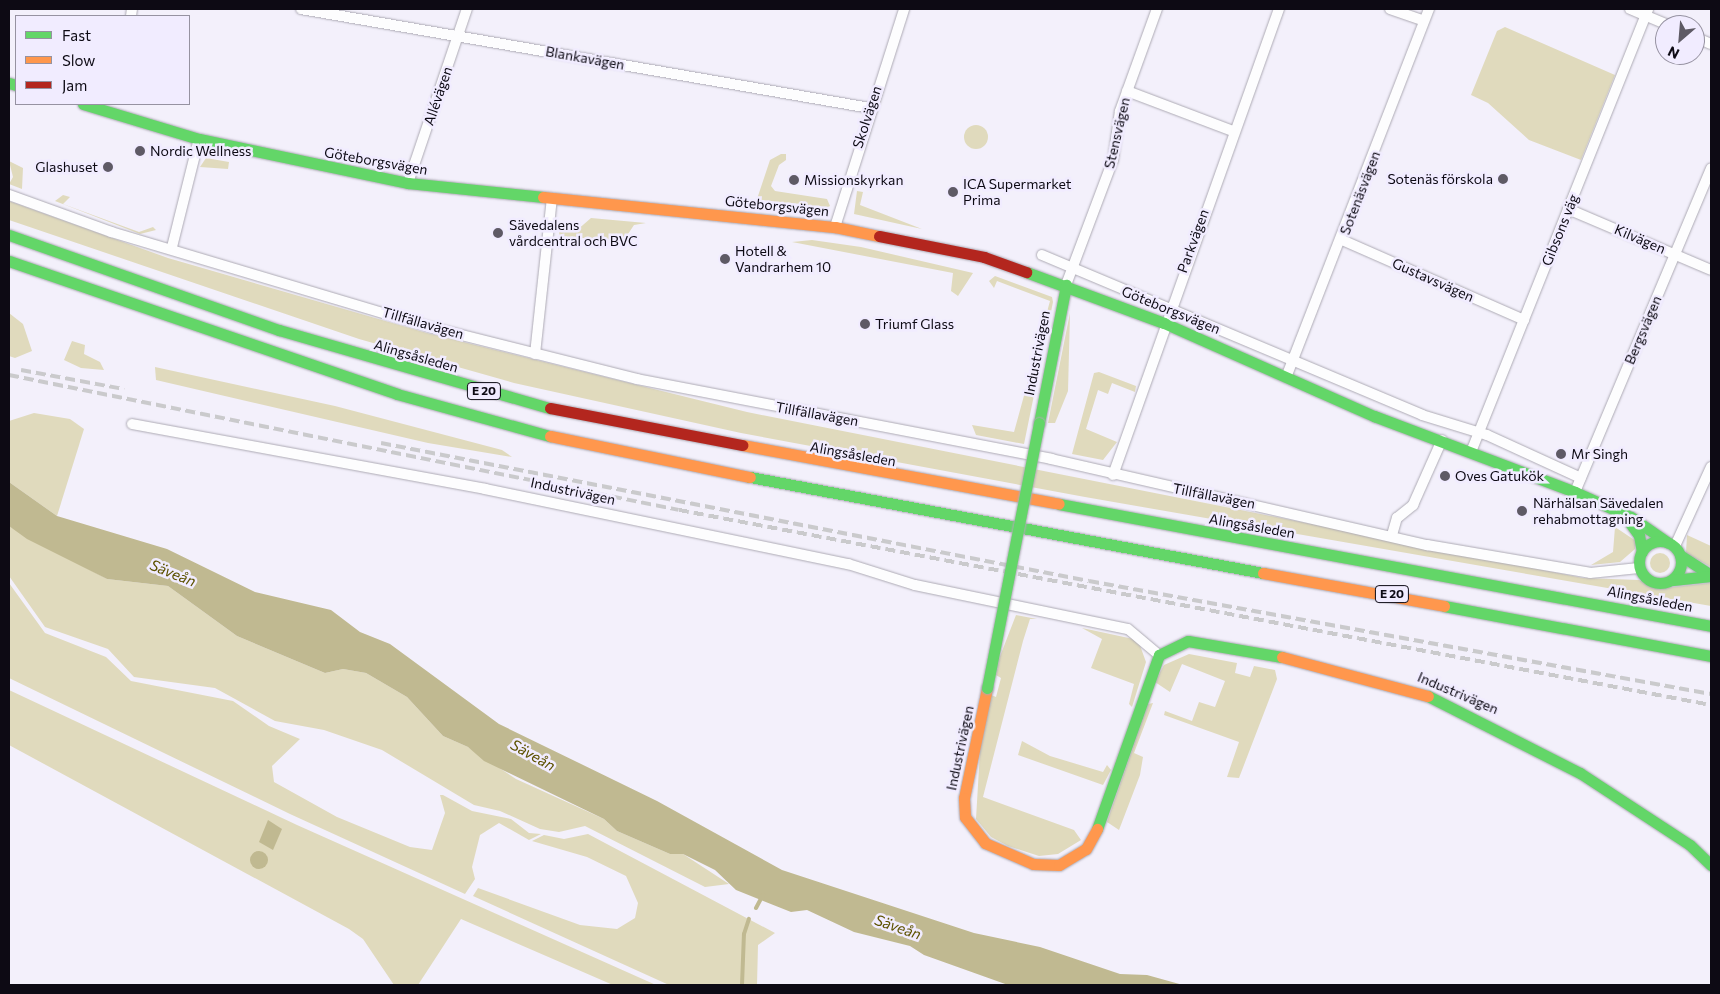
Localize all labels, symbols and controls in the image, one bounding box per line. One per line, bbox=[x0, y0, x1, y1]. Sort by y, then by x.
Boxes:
legend bbox=[15, 15, 190, 105]
north arrow bbox=[1655, 15, 1705, 65]
text: Fast bbox=[62, 26, 91, 44]
street label: Blankavägen bbox=[544, 43, 626, 73]
text: N bbox=[1665, 43, 1682, 63]
text: Slow bbox=[62, 51, 95, 69]
street label: Allévägen bbox=[420, 64, 456, 128]
text: Jam bbox=[62, 76, 87, 94]
street label: Skolvägen bbox=[849, 84, 885, 150]
street label: Stensvägen bbox=[1101, 96, 1133, 170]
place label: Nordic Wellness bbox=[150, 143, 251, 159]
street label: Göteborgsvägen bbox=[323, 144, 429, 178]
marker: Nordic Wellness bbox=[134, 145, 146, 157]
street label: Sotenäsvägen bbox=[1336, 149, 1384, 237]
place label: Glashuset bbox=[35, 159, 98, 175]
marker: Glashuset bbox=[102, 161, 114, 173]
place label: Sotenäs förskola bbox=[1387, 171, 1493, 187]
place label: Missionskyrkan bbox=[804, 172, 903, 188]
marker: Sotenäs förskola bbox=[1497, 173, 1509, 185]
marker: Missionskyrkan bbox=[788, 174, 800, 186]
place label: ICA Supermarket Prima bbox=[963, 176, 1072, 208]
marker: ICA Supermarket Prima bbox=[947, 186, 959, 198]
street label: Göteborgsvägen bbox=[724, 192, 830, 220]
street label: Gibsons väg bbox=[1538, 192, 1582, 268]
street label: Parkvägen bbox=[1174, 207, 1212, 275]
place label: Sävedalens vårdcentral och BVC bbox=[509, 217, 638, 250]
street label: Kilvägen bbox=[1612, 221, 1668, 257]
marker: Sävedalens vårdcentral och BVC bbox=[491, 226, 505, 240]
place label: Hotell & Vandrarhem 10 bbox=[735, 243, 831, 276]
marker: Hotell & Vandrarhem 10 bbox=[719, 253, 731, 265]
street label: Gustavsvägen bbox=[1389, 254, 1477, 306]
street label: Göteborgsvägen bbox=[1119, 283, 1223, 337]
street label: Bergsvägen bbox=[1621, 293, 1665, 367]
street label: Tillfällavägen bbox=[380, 303, 466, 343]
street label: Industrivägen bbox=[1021, 309, 1053, 397]
place label: Triumf Glass bbox=[875, 316, 954, 332]
marker: Triumf Glass bbox=[859, 318, 871, 330]
street label: Alingsåsleden bbox=[372, 336, 460, 376]
road number: E 20 bbox=[466, 382, 502, 401]
street label: Tillfällavägen bbox=[774, 398, 860, 430]
street label: Alingsåsleden bbox=[809, 438, 897, 470]
place label: Mr Singh bbox=[1571, 446, 1628, 462]
marker: Mr Singh bbox=[1555, 448, 1567, 460]
place label: Oves Gatukök bbox=[1455, 468, 1544, 484]
marker: Oves Gatukök bbox=[1439, 470, 1451, 482]
street label: Industrivägen bbox=[529, 474, 617, 508]
street label: Tillfällavägen bbox=[1171, 480, 1257, 512]
place label: Närhälsan Sävedalen rehabmottagning bbox=[1533, 495, 1664, 528]
marker: Närhälsan Sävedalen rehabmottagning bbox=[1515, 504, 1529, 518]
street label: Alingsåsleden bbox=[1208, 510, 1296, 542]
water label: Säveån bbox=[147, 556, 199, 590]
street label: Alingsåsleden bbox=[1606, 582, 1694, 616]
road number: E 20 bbox=[1374, 584, 1410, 604]
street label: Industrivägen bbox=[1415, 668, 1501, 718]
street label: Industrivägen bbox=[943, 704, 977, 792]
water label: Säveån bbox=[508, 735, 558, 775]
water label: Säveån bbox=[872, 911, 924, 943]

